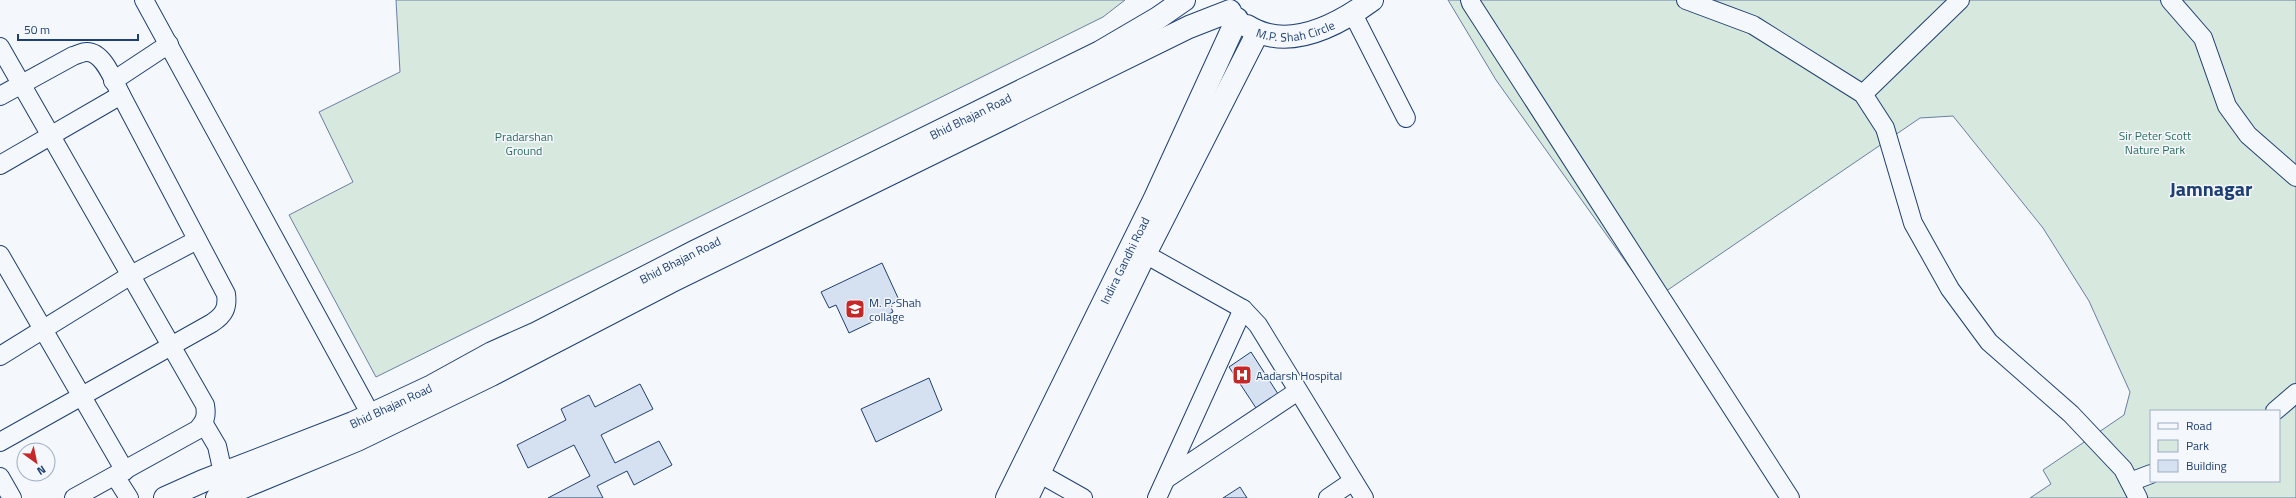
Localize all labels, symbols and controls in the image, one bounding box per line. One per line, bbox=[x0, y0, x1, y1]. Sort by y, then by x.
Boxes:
street label: M.P. Shah Circle bbox=[1254, 15, 1338, 46]
scale bar bbox=[18, 16, 138, 42]
text: 50 m bbox=[24, 20, 50, 39]
street label: Bhid Bhajan Road bbox=[926, 88, 1014, 144]
park label: Sir Peter Scott Nature Park bbox=[2119, 126, 2192, 159]
park label: Pradarshan Ground bbox=[495, 127, 553, 160]
district label: Jamnagar bbox=[2170, 173, 2253, 204]
street label: Indira Gandhi Road bbox=[1095, 213, 1154, 307]
street label: Bhid Bhajan Road bbox=[636, 231, 724, 288]
place label: M. P. Shah collage bbox=[869, 293, 921, 326]
school or university icon: M. P. Shah collage bbox=[844, 298, 866, 320]
hospital icon: Aadarsh Hospital bbox=[1231, 364, 1253, 386]
place label: Aadarsh Hospital bbox=[1256, 366, 1342, 385]
street label: Bhid Bhajan Road bbox=[346, 378, 435, 433]
legend bbox=[2150, 410, 2280, 482]
text: Road bbox=[2186, 416, 2212, 435]
text: Park bbox=[2186, 436, 2209, 455]
north arrow bbox=[16, 442, 56, 482]
text: Building bbox=[2186, 456, 2227, 475]
text: N bbox=[34, 462, 49, 479]

